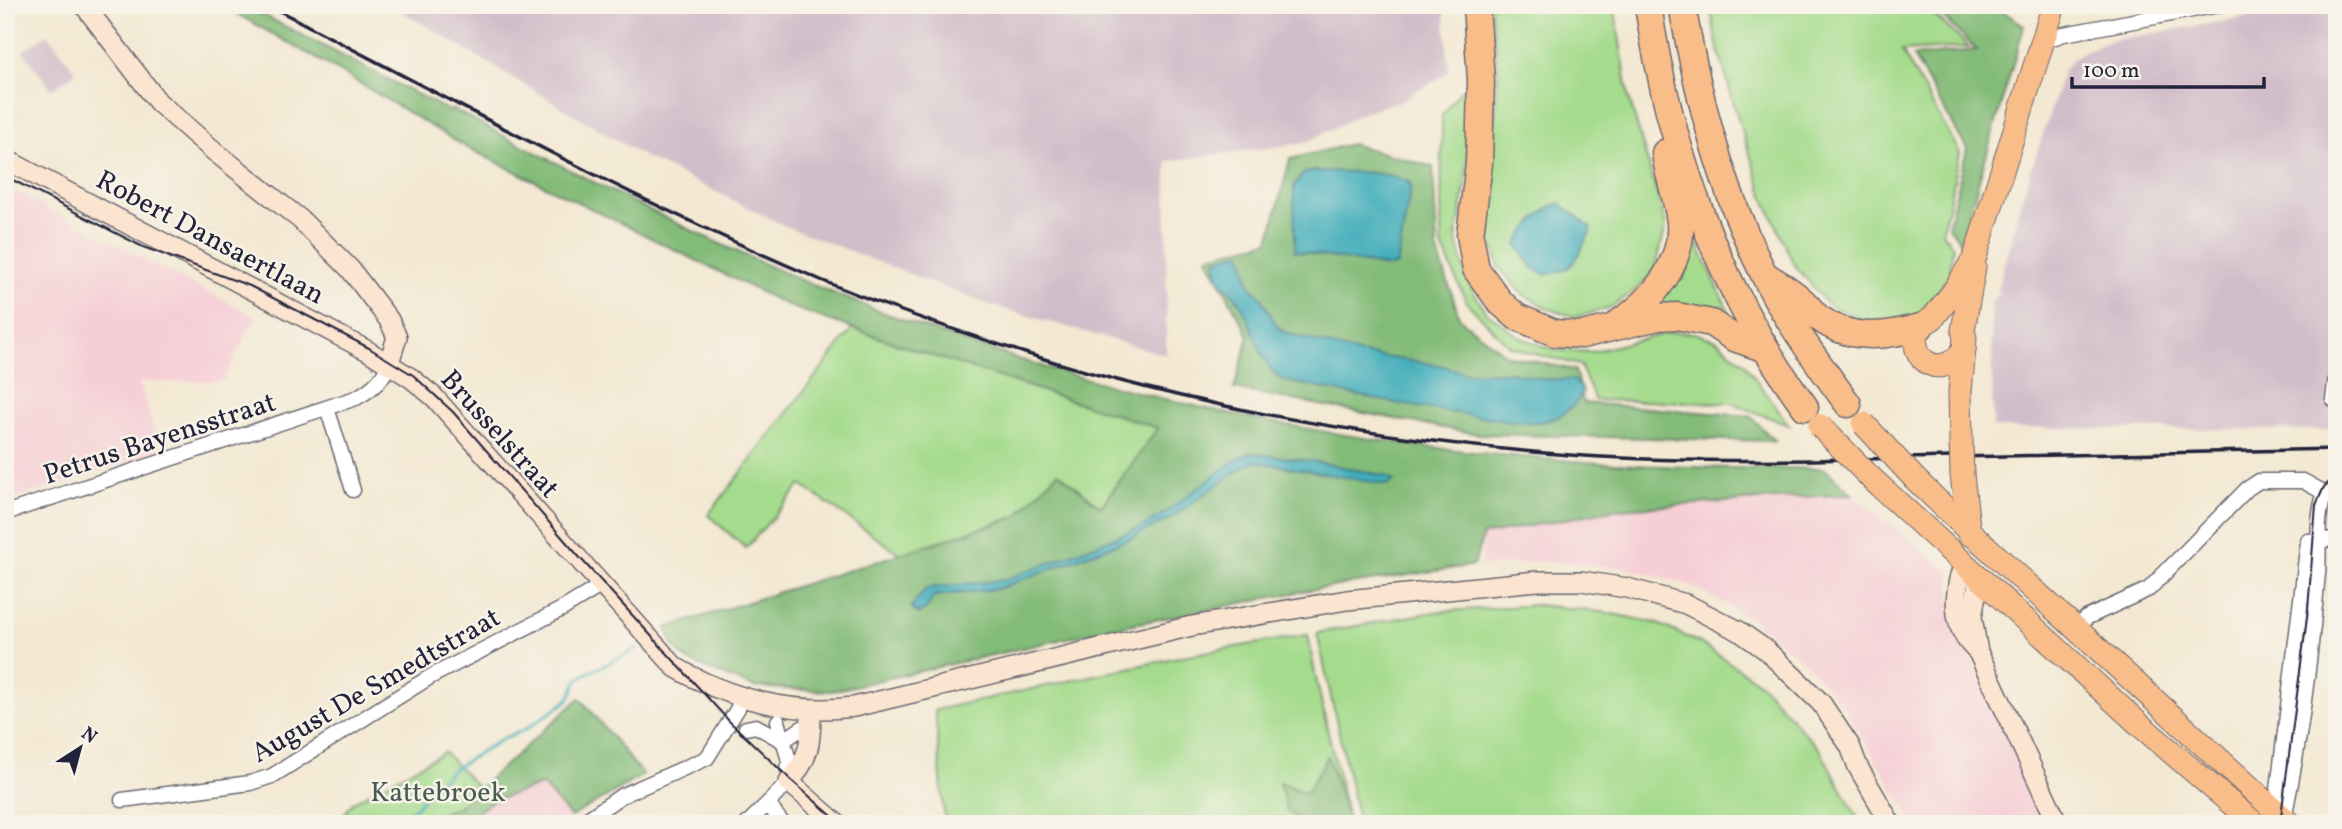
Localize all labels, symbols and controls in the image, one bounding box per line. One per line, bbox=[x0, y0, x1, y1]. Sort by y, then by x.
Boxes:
scale bar bbox=[2072, 46, 2265, 90]
text: 100 m bbox=[2083, 57, 2140, 86]
street label: Robert Dansaertlaan bbox=[89, 161, 331, 315]
street label: Brusselstraat bbox=[431, 362, 568, 508]
street label: Petrus Bayensstraat bbox=[39, 383, 281, 495]
street label: August De Smedtstraat bbox=[244, 599, 508, 773]
north arrow bbox=[46, 714, 116, 784]
text: N bbox=[76, 721, 102, 751]
park label: Kattebroek bbox=[370, 774, 506, 813]

